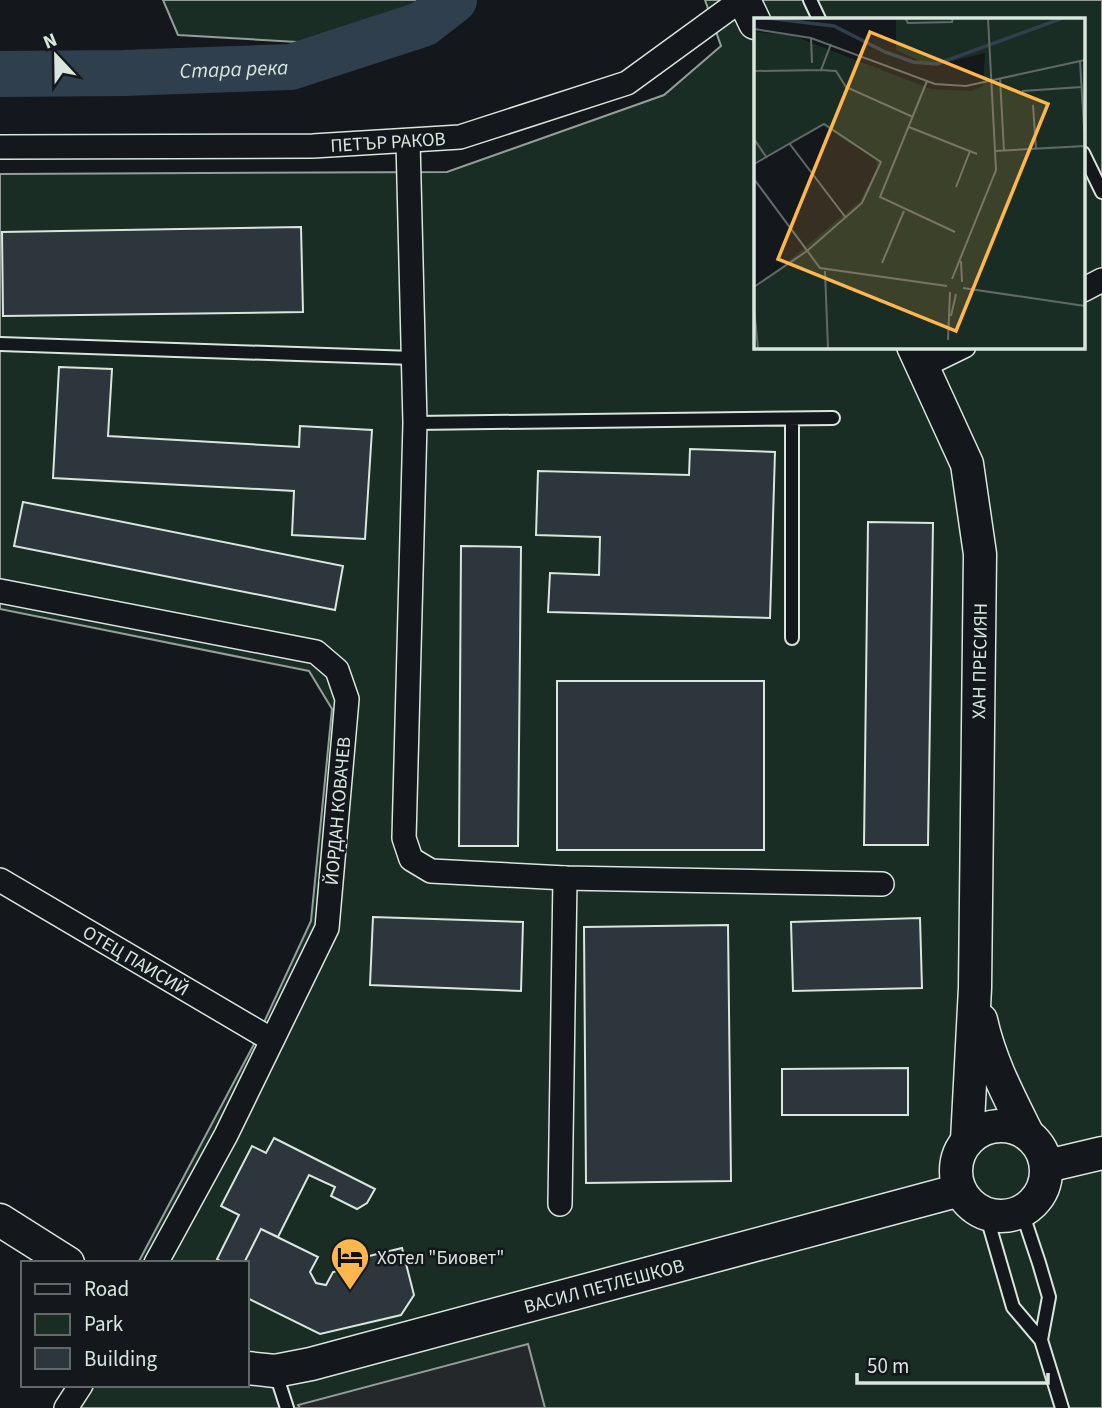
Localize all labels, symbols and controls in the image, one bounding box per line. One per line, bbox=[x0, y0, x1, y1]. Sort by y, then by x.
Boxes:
inset map bbox=[754, 18, 1084, 348]
north arrow bbox=[21, 21, 91, 91]
text: N bbox=[39, 27, 61, 57]
water label: Стара река bbox=[179, 52, 289, 86]
street label: ПЕТЪР РАКОВ bbox=[329, 126, 446, 160]
street label: ХАН ПРЕСИЯН bbox=[966, 603, 995, 719]
street label: ЙОРДАН КОВАЧЕВ bbox=[319, 736, 358, 886]
street label: ОТЕЦ ПАИСИЙ bbox=[77, 920, 194, 1003]
hotel icon: Хотел "Биовет" bbox=[329, 1236, 371, 1291]
place label: Хотел "Биовет" bbox=[377, 1245, 504, 1272]
street label: ВАСИЛ ПЕТЛЕШКОВ bbox=[521, 1253, 687, 1321]
legend bbox=[21, 1261, 248, 1387]
text: Road bbox=[84, 1274, 129, 1304]
text: Park bbox=[84, 1309, 124, 1339]
scale bar bbox=[857, 1342, 1048, 1386]
text: Building bbox=[84, 1344, 158, 1374]
text: 50 m bbox=[867, 1351, 909, 1381]

